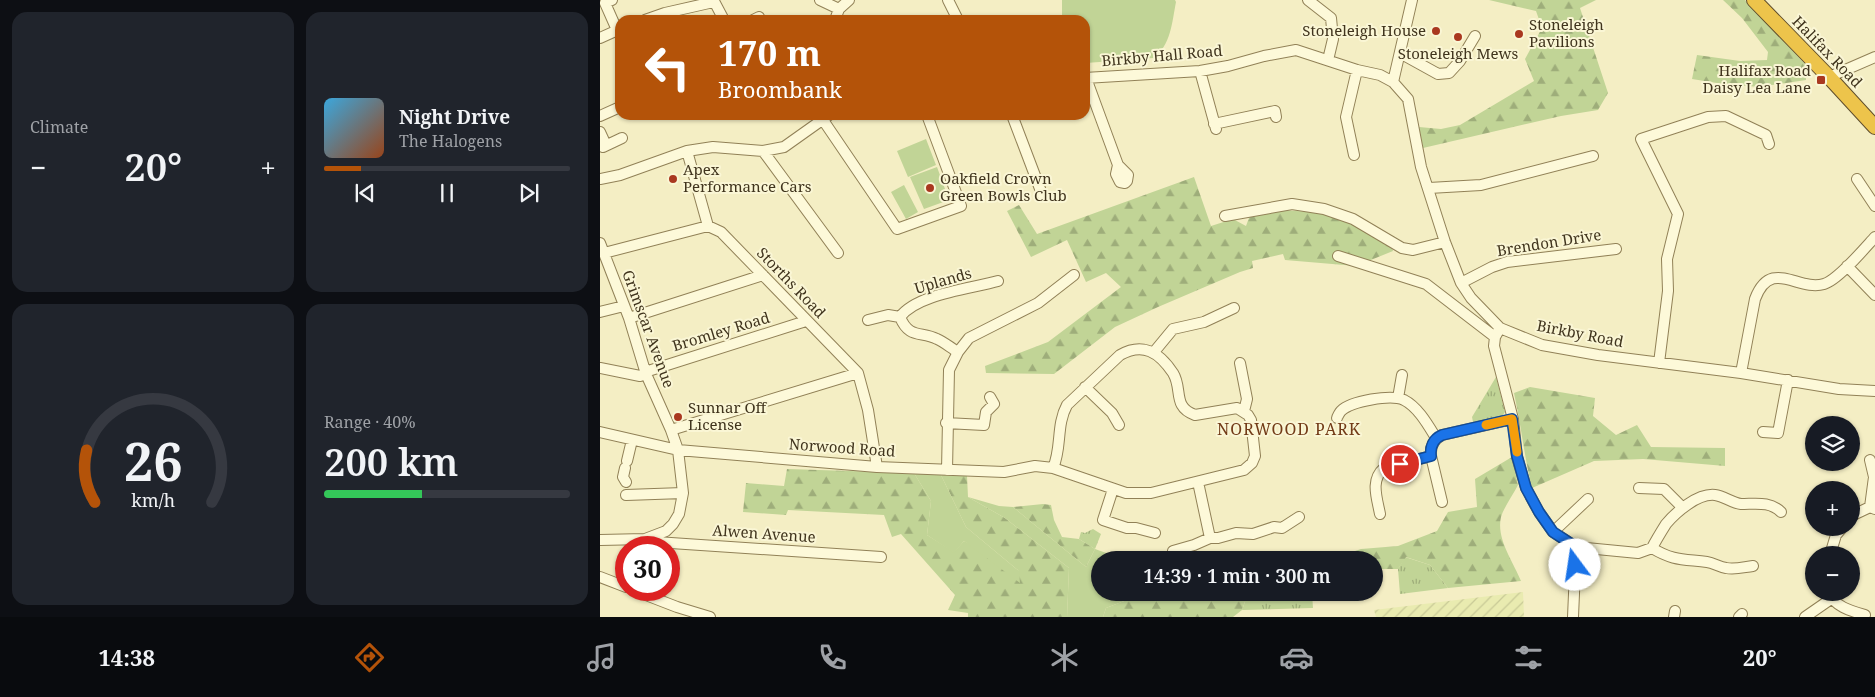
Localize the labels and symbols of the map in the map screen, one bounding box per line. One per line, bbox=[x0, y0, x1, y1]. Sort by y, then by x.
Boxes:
street label: Halifax Road bbox=[1788, 11, 1867, 92]
place label: Stoneleigh Pavilions bbox=[1529, 14, 1604, 51]
place label: Stoneleigh House bbox=[1302, 20, 1426, 40]
marker: Stoneleigh House bbox=[1430, 25, 1442, 37]
marker: Stoneleigh Pavilions bbox=[1513, 28, 1525, 40]
marker: Stoneleigh Mews bbox=[1452, 31, 1464, 43]
street label: Birkby Hall Road bbox=[1101, 40, 1223, 70]
place label: Stoneleigh Mews bbox=[1398, 43, 1519, 63]
place label: Halifax Road Daisy Lea Lane bbox=[1703, 60, 1811, 97]
marker: Halifax Road Daisy Lea Lane bbox=[1815, 74, 1827, 86]
place label: Apex Performance Cars bbox=[683, 159, 812, 196]
place label: Oakfield Crown Green Bowls Club bbox=[940, 168, 1067, 205]
marker: Apex Performance Cars bbox=[667, 173, 679, 185]
marker: Oakfield Crown Green Bowls Club bbox=[924, 182, 936, 194]
street label: Brendon Drive bbox=[1495, 224, 1603, 260]
street label: Storths Road bbox=[753, 243, 830, 322]
street label: Uplands bbox=[912, 262, 974, 298]
street label: Grimscar Avenue bbox=[618, 267, 680, 390]
street label: Bromley Road bbox=[670, 307, 772, 355]
street label: Birkby Road bbox=[1535, 315, 1625, 351]
place label: Sunnar Off License bbox=[688, 397, 768, 434]
marker: Sunnar Off License bbox=[672, 411, 684, 423]
district label: NORWOOD PARK bbox=[1217, 418, 1361, 440]
street label: Norwood Road bbox=[788, 433, 896, 461]
pin bbox=[1379, 443, 1421, 485]
street label: Alwen Avenue bbox=[712, 519, 816, 547]
speed limit sign: 30 bbox=[615, 536, 680, 601]
position arrow bbox=[1548, 538, 1600, 590]

